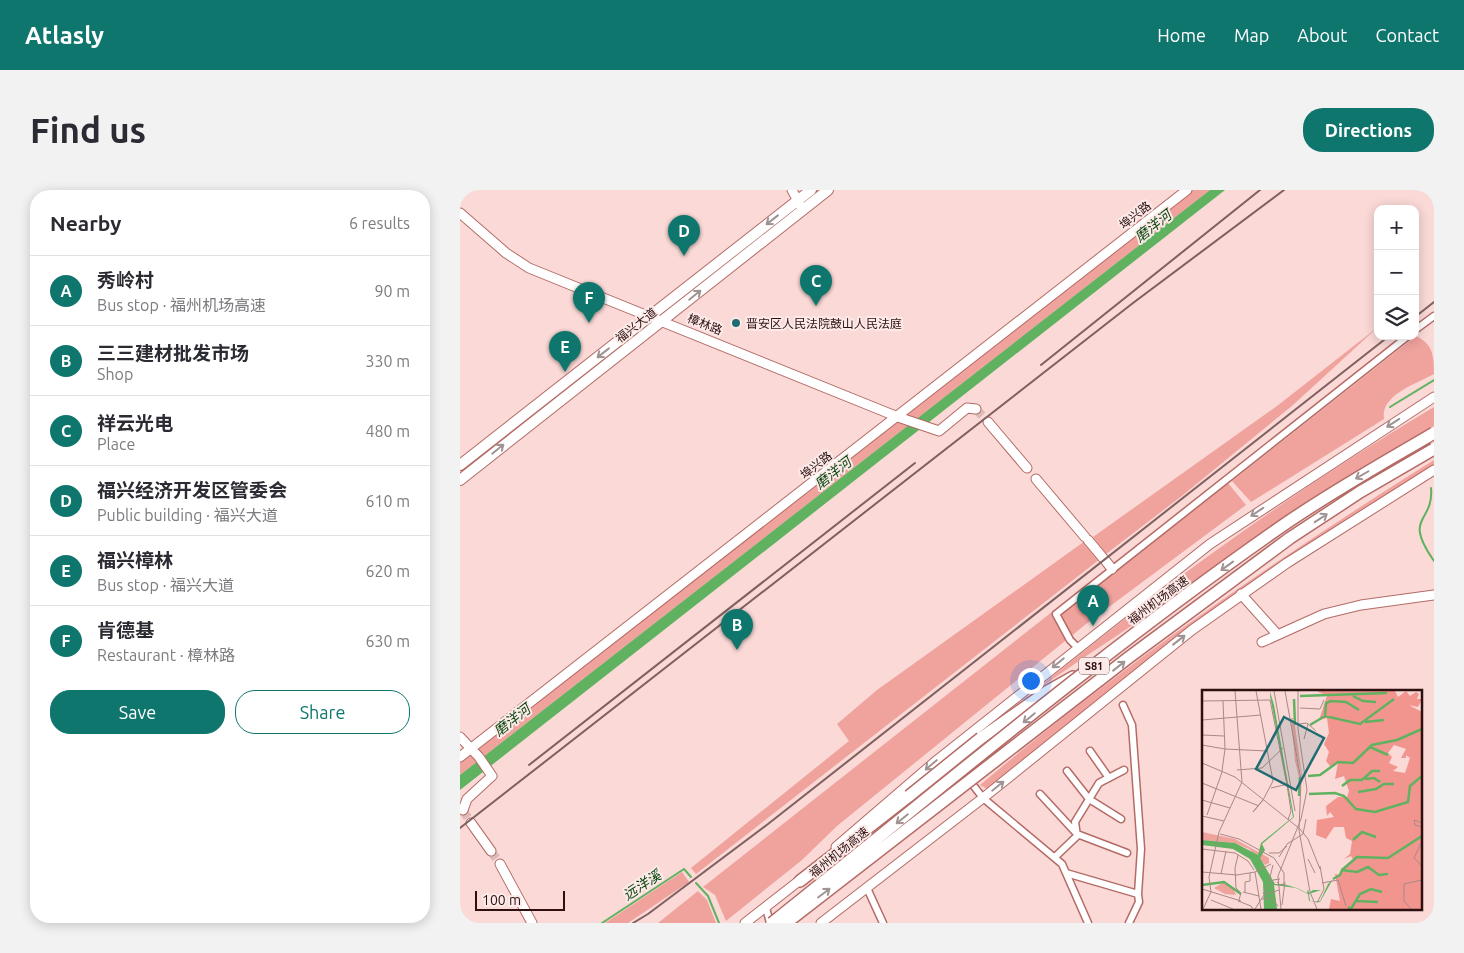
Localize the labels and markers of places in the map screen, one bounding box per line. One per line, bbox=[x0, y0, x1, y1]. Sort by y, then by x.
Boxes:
pin: D bbox=[668, 215, 700, 256]
pin: C bbox=[800, 265, 832, 306]
pin: F bbox=[573, 282, 605, 323]
marker: 晋安区人民法院鼓山人民法庭 bbox=[730, 317, 742, 329]
place label: 晋安区人民法院鼓山人民法庭 bbox=[746, 317, 902, 330]
pin: E bbox=[549, 331, 581, 372]
pin: A bbox=[1077, 585, 1109, 626]
pin: B bbox=[721, 609, 753, 650]

